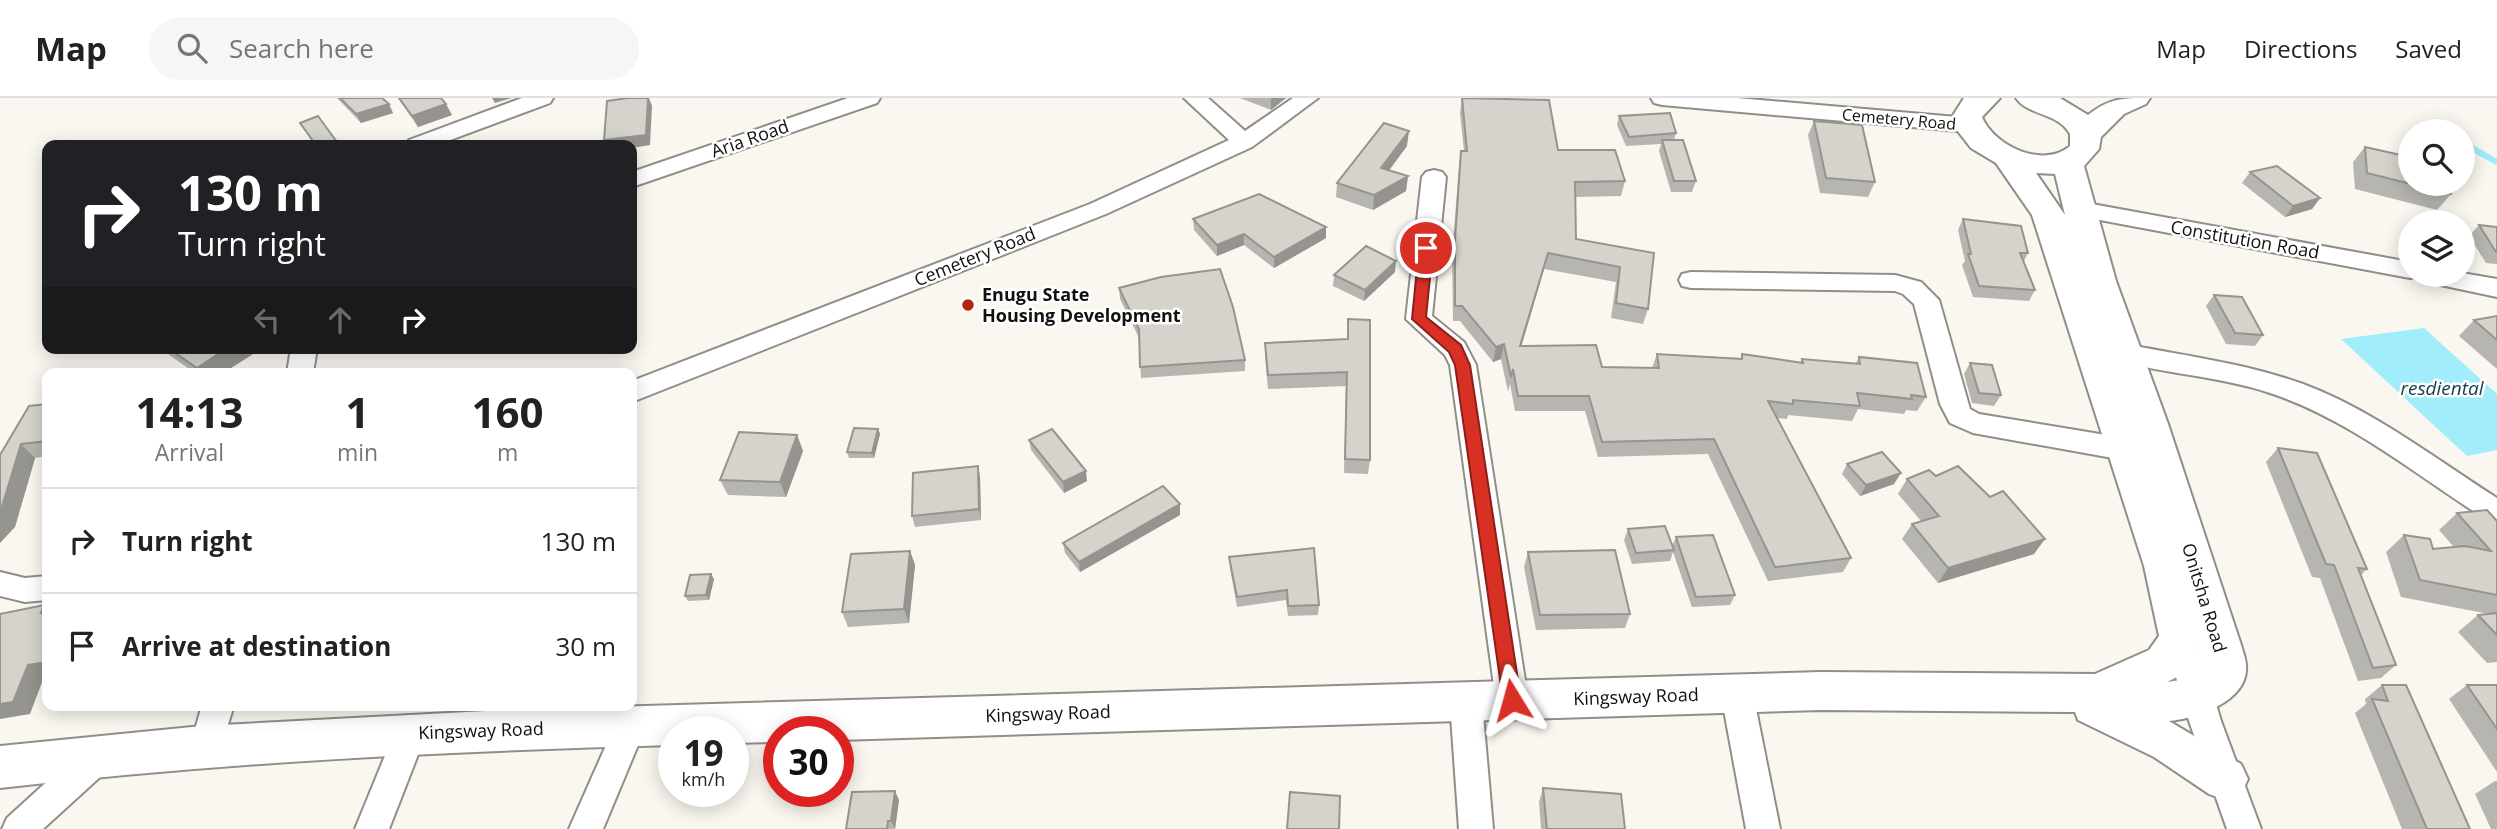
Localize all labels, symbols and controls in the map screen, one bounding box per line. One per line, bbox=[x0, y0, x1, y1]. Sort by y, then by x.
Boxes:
search box bbox=[149, 17, 639, 80]
text: Map bbox=[35, 26, 107, 71]
icon: search bbox=[173, 29, 211, 67]
text: Search here bbox=[229, 30, 374, 66]
text: Map bbox=[2156, 32, 2206, 65]
text: Directions bbox=[2244, 32, 2357, 65]
text: Saved bbox=[2395, 32, 2462, 65]
street label: Cemetery Road bbox=[1841, 103, 1957, 135]
street label: Aria Road bbox=[708, 114, 792, 163]
map controls bbox=[2398, 119, 2475, 287]
button: search bbox=[2398, 119, 2475, 196]
text: 130 m bbox=[178, 159, 323, 225]
icon: right bbox=[63, 168, 154, 259]
button: layers bbox=[2398, 210, 2475, 287]
street label: Constitution Road bbox=[2169, 214, 2321, 264]
pin bbox=[1396, 218, 1456, 278]
street label: Cemetery Road bbox=[910, 221, 1039, 291]
text: Turn right bbox=[178, 222, 326, 265]
icon: arrive bbox=[1407, 229, 1445, 267]
place label: Enugu State Housing Development bbox=[982, 282, 1181, 327]
marker: Enugu State Housing Development bbox=[960, 297, 976, 313]
icon: left bbox=[248, 301, 286, 339]
icon: ahead bbox=[321, 301, 359, 339]
icon: right bbox=[394, 301, 432, 339]
water label: resdiental bbox=[2400, 375, 2485, 401]
text: 14:13 bbox=[135, 383, 243, 440]
text: 1 bbox=[345, 383, 370, 440]
text: 160 bbox=[472, 383, 544, 440]
text: Arrival bbox=[155, 436, 224, 468]
text: min bbox=[337, 436, 378, 468]
text: m bbox=[497, 436, 518, 468]
icon: right bbox=[63, 522, 101, 560]
text: Turn right bbox=[122, 523, 253, 559]
text: 130 m bbox=[541, 523, 616, 559]
street label: Onitsha Road bbox=[2177, 540, 2233, 655]
icon: arrive bbox=[63, 627, 101, 665]
text: Arrive at destination bbox=[122, 628, 391, 664]
text: 30 m bbox=[555, 628, 616, 664]
position arrow bbox=[1475, 663, 1549, 737]
street label: Kingsway Road bbox=[1573, 682, 1699, 710]
street label: Kingsway Road bbox=[985, 699, 1111, 727]
street label: Kingsway Road bbox=[418, 716, 544, 744]
speed limit sign: 30 bbox=[763, 716, 854, 807]
text: 19 bbox=[683, 729, 724, 776]
text: km/h bbox=[682, 767, 725, 791]

